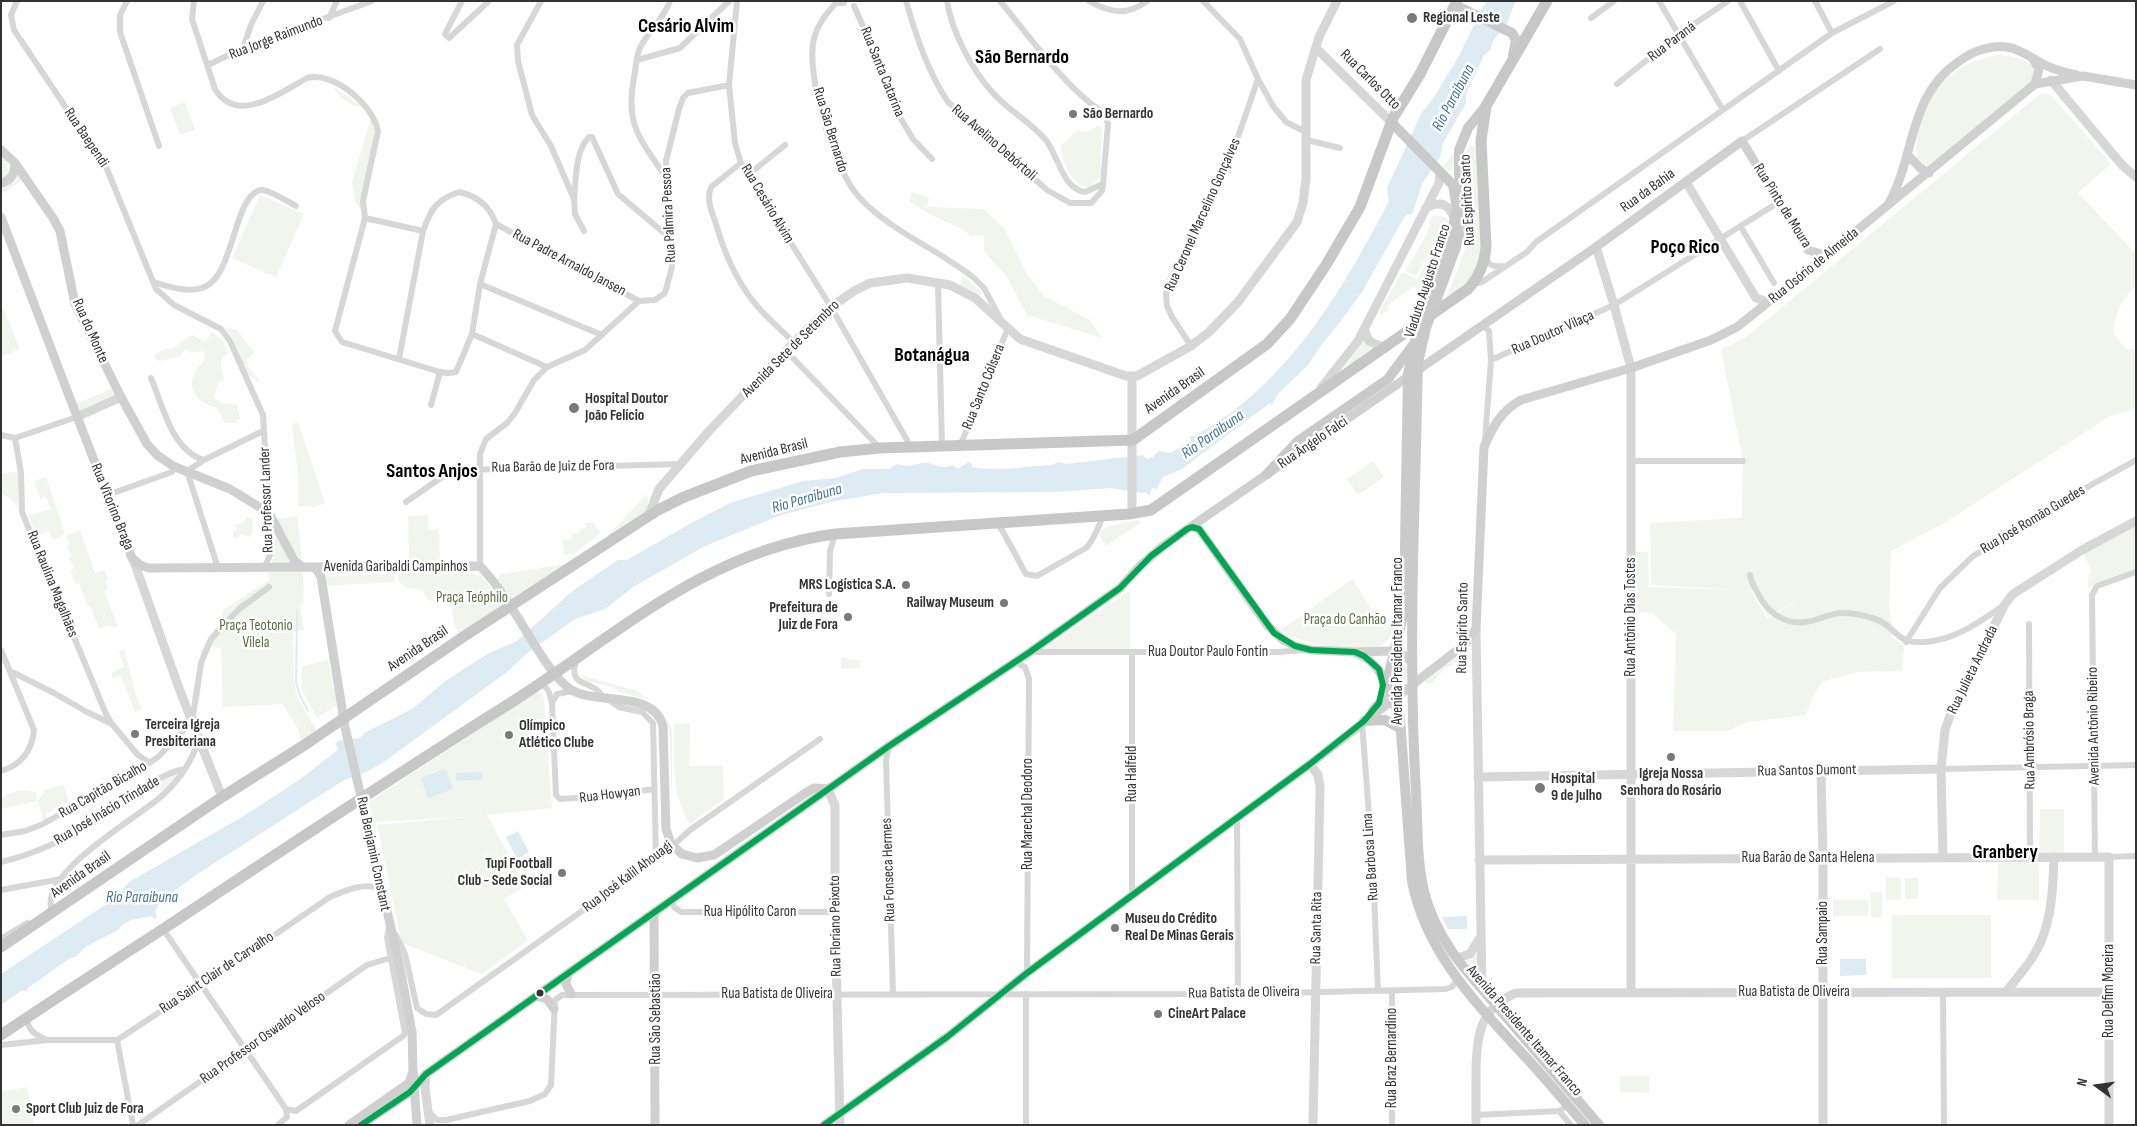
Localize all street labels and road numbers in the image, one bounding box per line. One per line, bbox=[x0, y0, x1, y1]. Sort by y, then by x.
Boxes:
street label: Rua Jorge Raimundo bbox=[227, 12, 325, 64]
street label: Rua Paraná bbox=[1644, 18, 1700, 66]
street label: Rua Santa Catarina bbox=[856, 25, 908, 119]
street label: Rua Carlos Otto bbox=[1336, 46, 1404, 114]
street label: Rua São Bernardo bbox=[809, 85, 851, 175]
street label: Rua Avelino Debórtoli bbox=[948, 101, 1040, 185]
street label: Rua Baependi bbox=[60, 105, 112, 171]
street label: Rua Ceronel Marcelino Gonçalves bbox=[1161, 136, 1245, 294]
street label: Rua Espírito Santo bbox=[1457, 154, 1479, 246]
street label: Rua Cesário Alvim bbox=[736, 161, 798, 247]
street label: Rua Pinto de Moura bbox=[1749, 161, 1815, 251]
street label: Rua da Bahia bbox=[1617, 165, 1679, 217]
street label: Rua Palmira Pessoa bbox=[658, 167, 680, 263]
street label: Viaduto Augusto Franco bbox=[1401, 222, 1455, 340]
street label: Rua Osório de Almeida bbox=[1765, 224, 1863, 308]
street label: Rua Padre Arnaldo Jansen bbox=[509, 225, 629, 301]
street label: Rua do Monte bbox=[68, 296, 112, 366]
street label: Avenida Sete de Setembro bbox=[738, 296, 844, 402]
street label: Rua Doutor Vilaça bbox=[1509, 307, 1597, 359]
street label: Rua Santo Cólsera bbox=[959, 342, 1009, 432]
street label: Avenida Brasil bbox=[1142, 364, 1208, 418]
street label: Rua Ângelo Falci bbox=[1275, 413, 1351, 473]
street label: Avenida Brasil bbox=[738, 435, 810, 469]
street label: Rua Professor Lander bbox=[256, 447, 278, 553]
street label: Rua Barão de Juiz de Fora bbox=[491, 457, 615, 477]
street label: Rua Vitorino Braga bbox=[86, 461, 138, 553]
street label: Rua José Romão Guedes bbox=[1977, 482, 2089, 558]
street label: Rua Raulina Magalhães bbox=[22, 528, 82, 640]
street label: Avenida Presidente Itamar Franco bbox=[1389, 557, 1407, 725]
street label: Rua Antônio Dias Tostes bbox=[1622, 557, 1640, 677]
street label: Avenida Garibaldi Campinhos bbox=[324, 558, 468, 576]
street label: Rua Espírito Santo bbox=[1453, 582, 1473, 674]
street label: Avenida Brasil bbox=[384, 622, 452, 676]
street label: Rua Julieta Andrada bbox=[1944, 623, 2002, 717]
street label: Rua Doutor Paulo Fontin bbox=[1148, 643, 1268, 661]
street label: Avenida Antônio Ribeiro bbox=[2084, 667, 2104, 785]
street label: Rua Ambrósio Braga bbox=[2020, 690, 2040, 790]
street label: Rua Halfeld bbox=[1123, 746, 1141, 802]
street label: Rua Capitão Bicalho bbox=[56, 758, 150, 822]
street label: Rua Marechal Deodoro bbox=[1019, 758, 1037, 870]
street label: Rua Santos Dumont bbox=[1757, 761, 1857, 781]
street label: Rua José Inácio Trindade bbox=[51, 772, 163, 850]
street label: Rua Howyan bbox=[578, 782, 642, 808]
street label: Rua Benjamin Constant bbox=[352, 795, 394, 913]
street label: Rua Barbosa Lima bbox=[1359, 813, 1383, 901]
street label: Rua Fonseca Hermes bbox=[878, 818, 900, 922]
street label: Rua José Kalil Ahouagi bbox=[579, 837, 677, 917]
street label: Avenida Brasil bbox=[48, 848, 114, 902]
street label: Rua Barão de Santa Helena bbox=[1741, 849, 1875, 867]
street label: Rua Floriano Peixoto bbox=[826, 875, 846, 977]
street label: Rua Santa Rita bbox=[1307, 891, 1327, 965]
street label: Rua Sampaio bbox=[1814, 901, 1832, 965]
street label: Rua Hipólito Caron bbox=[704, 903, 796, 921]
street label: Rua Saint Clair de Carvalho bbox=[156, 928, 278, 1018]
street label: Rua Delfim Moreira bbox=[2100, 944, 2118, 1038]
street label: Avenida Presidente Itamar Franco bbox=[1462, 962, 1586, 1100]
street label: Rua São Sebastião bbox=[647, 973, 665, 1065]
street label: Rua Batista de Oliveira bbox=[1188, 983, 1300, 1003]
street label: Rua Batista de Oliveira bbox=[1738, 983, 1850, 1001]
street label: Rua Batista de Oliveira bbox=[721, 985, 833, 1003]
street label: Rua Professor Oswaldo Veloso bbox=[197, 988, 329, 1088]
street label: Rua Braz Bernardino bbox=[1383, 1008, 1401, 1108]

